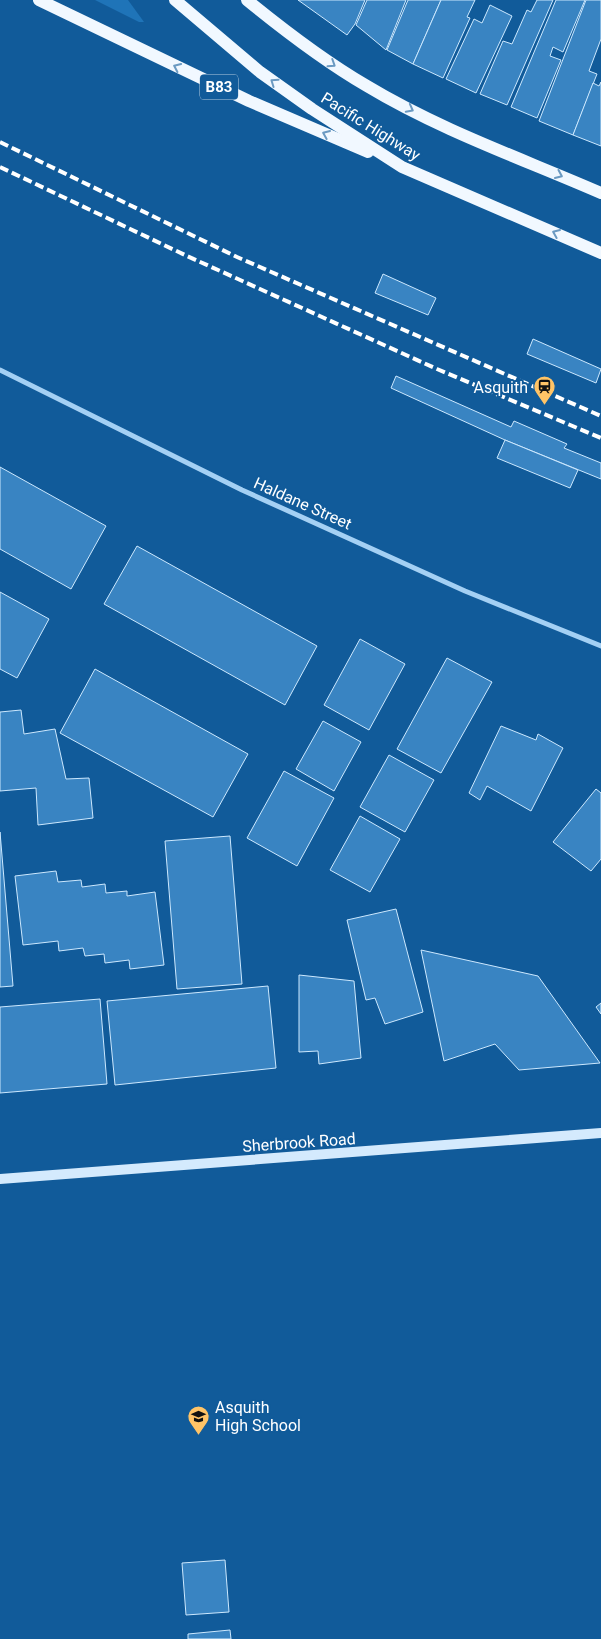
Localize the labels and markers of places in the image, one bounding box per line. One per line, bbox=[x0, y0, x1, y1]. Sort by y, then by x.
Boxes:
station icon: Asquith bbox=[532, 375, 556, 406]
place label: Asquith bbox=[473, 378, 528, 397]
place label: Asquith High School bbox=[215, 1398, 301, 1435]
school or university icon: Asquith High School bbox=[187, 1404, 211, 1435]

